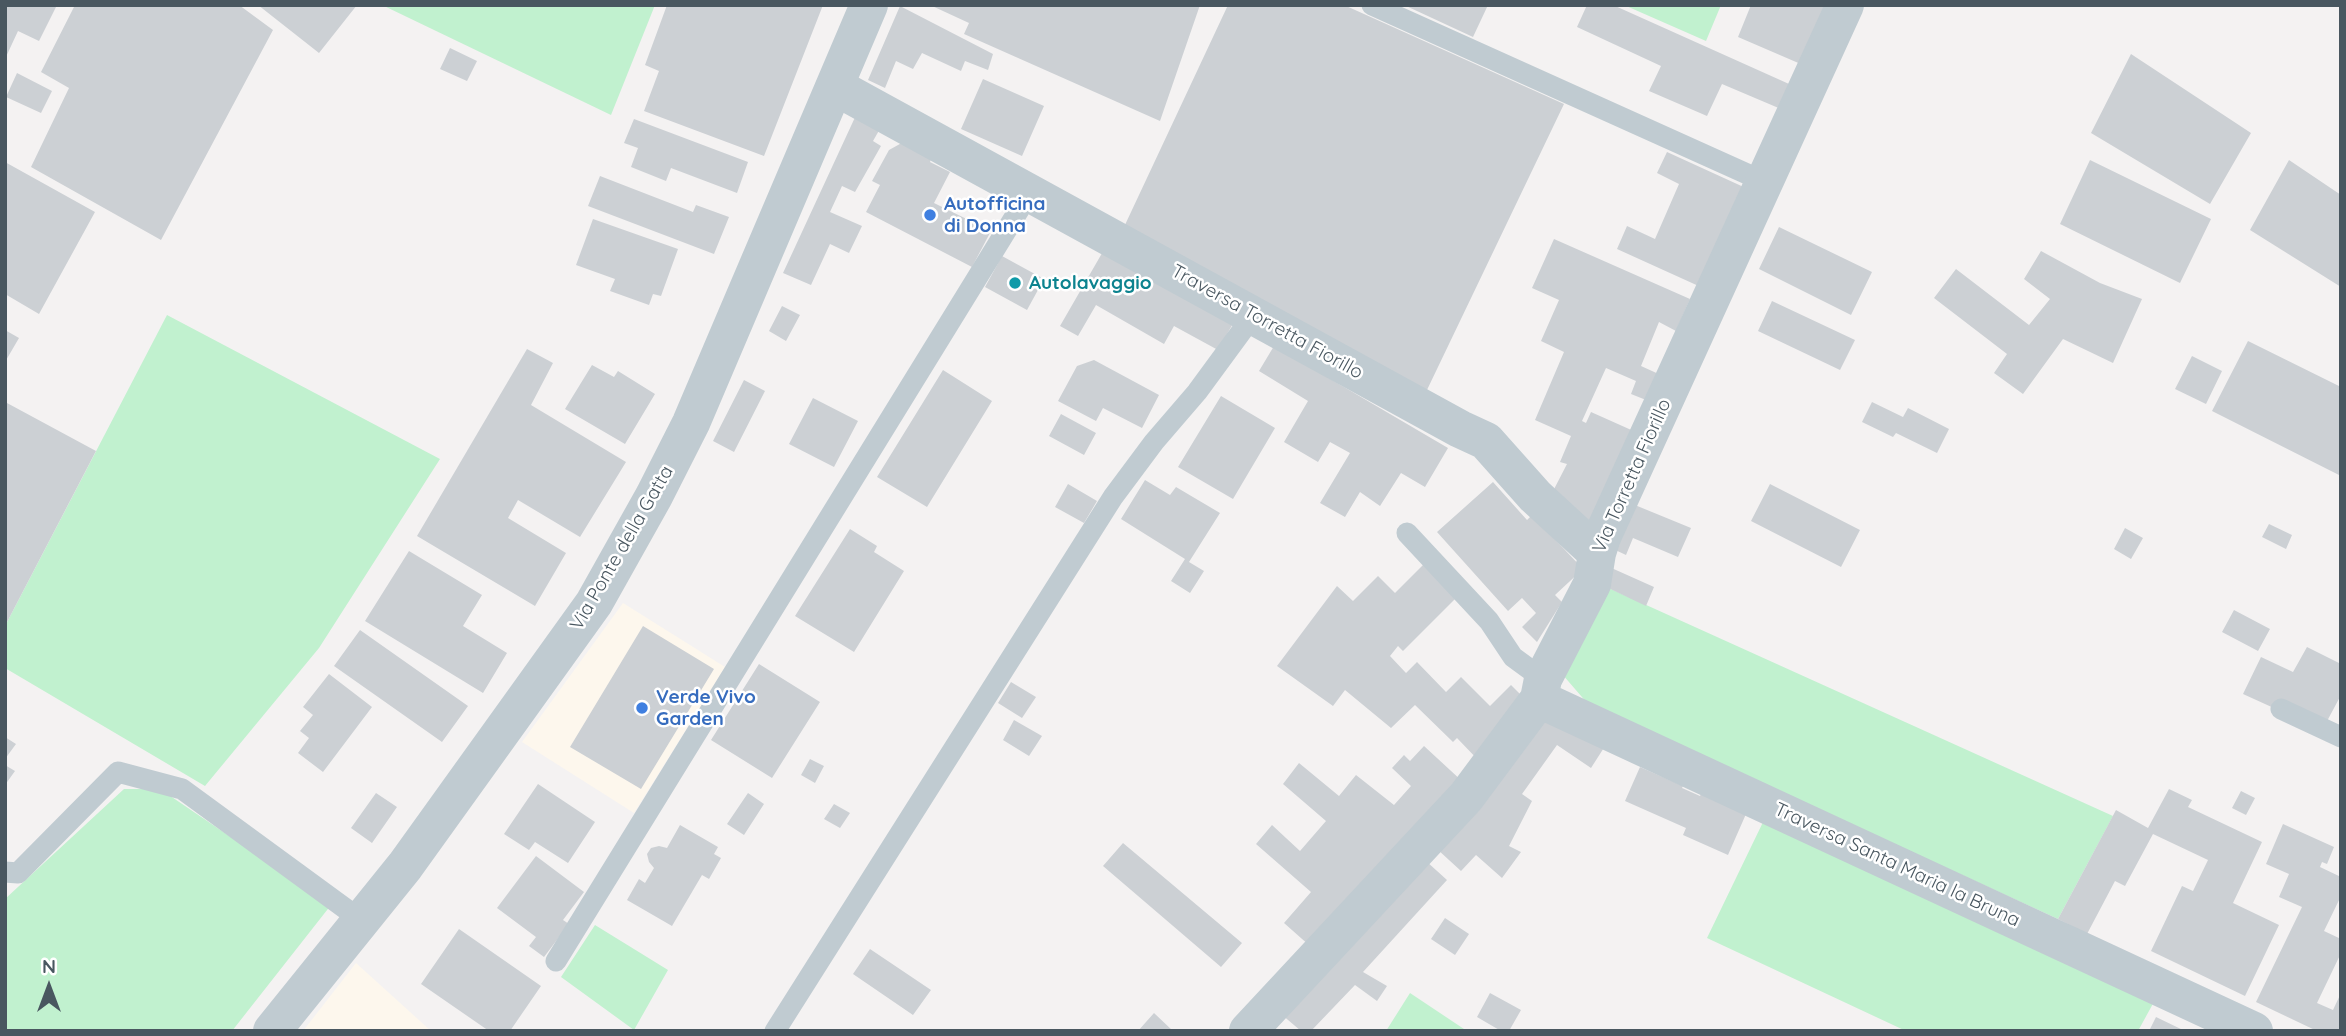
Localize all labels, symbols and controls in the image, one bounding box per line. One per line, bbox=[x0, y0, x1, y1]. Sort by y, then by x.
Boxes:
place label: Autofficina di Donna bbox=[944, 193, 1045, 237]
marker: Autofficina di Donna bbox=[922, 207, 938, 223]
street label: Traversa Torretta Fiorillo bbox=[1167, 260, 1367, 384]
place label: Autolavaggio bbox=[1029, 272, 1152, 294]
marker: Autolavaggio bbox=[1007, 275, 1023, 291]
street label: Via Torretta Fiorillo bbox=[1588, 395, 1676, 557]
street label: Via Ponte della Gatta bbox=[566, 462, 678, 634]
place label: Verde Vivo Garden bbox=[656, 686, 756, 730]
marker: Verde Vivo Garden bbox=[634, 700, 650, 716]
street label: Traversa Santa Maria la Bruna bbox=[1771, 798, 2023, 932]
north arrow bbox=[14, 952, 84, 1022]
text: N bbox=[42, 954, 56, 978]

